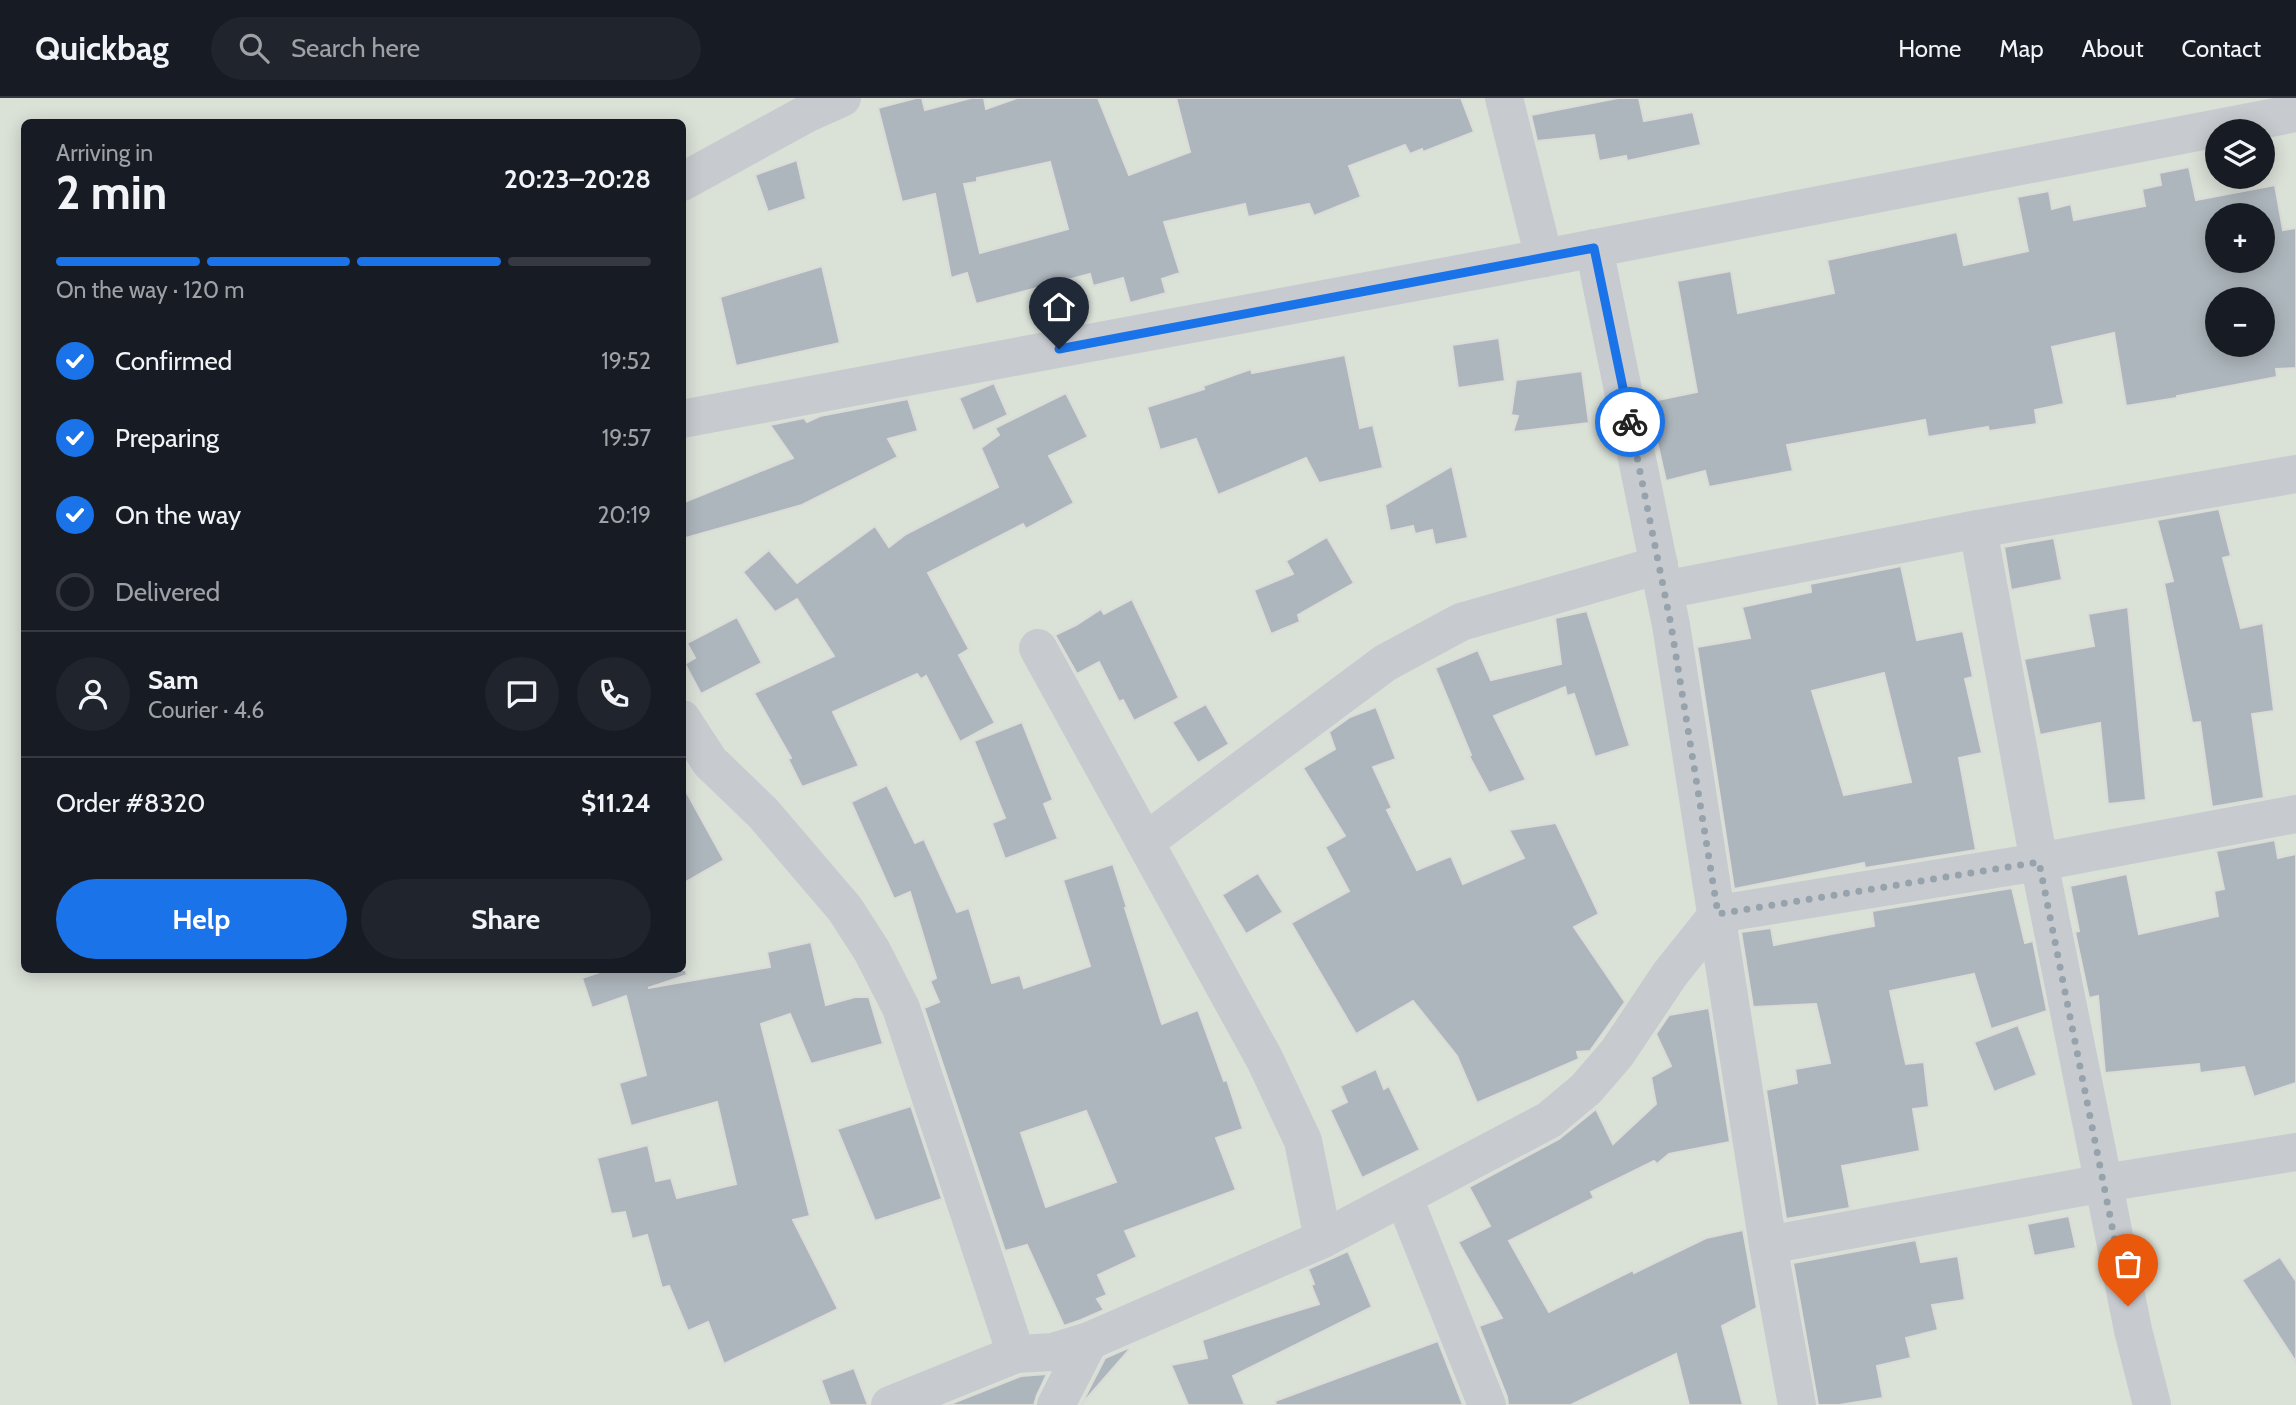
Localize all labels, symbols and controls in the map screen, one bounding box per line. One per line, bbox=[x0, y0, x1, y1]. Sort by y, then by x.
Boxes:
search box bbox=[211, 17, 701, 80]
text: Quickbag bbox=[35, 28, 169, 68]
icon: search bbox=[235, 29, 273, 67]
text: Search here bbox=[291, 32, 420, 64]
text: Home bbox=[1898, 34, 1961, 63]
text: Map bbox=[1999, 34, 2044, 63]
text: About bbox=[2082, 34, 2144, 63]
text: Contact bbox=[2182, 34, 2261, 63]
map controls bbox=[2205, 119, 2275, 357]
button: layers bbox=[2205, 119, 2275, 189]
text: Arriving in bbox=[56, 139, 153, 167]
text: 20:23–20:28 bbox=[504, 163, 651, 195]
text: 2 min bbox=[56, 165, 167, 221]
button: + bbox=[2205, 203, 2275, 273]
text: On the way · 120 m bbox=[56, 276, 244, 304]
pin bbox=[1029, 277, 1089, 349]
button: − bbox=[2205, 287, 2275, 357]
icon: home bbox=[1040, 288, 1078, 326]
icon: check bbox=[56, 342, 94, 380]
text: Confirmed bbox=[115, 345, 232, 377]
text: 19:52 bbox=[601, 347, 651, 375]
courier bbox=[1595, 387, 1665, 457]
icon: bike bbox=[1611, 403, 1649, 441]
icon: check bbox=[56, 419, 94, 457]
text: Preparing bbox=[115, 422, 219, 454]
text: 19:57 bbox=[602, 424, 651, 452]
icon: check bbox=[56, 496, 94, 534]
text: On the way bbox=[115, 499, 241, 531]
text: 20:19 bbox=[598, 501, 651, 529]
text: Delivered bbox=[115, 576, 220, 608]
button: person bbox=[56, 657, 130, 731]
button: chat bbox=[485, 657, 559, 731]
button: phone bbox=[577, 657, 651, 731]
text: Sam bbox=[148, 664, 199, 696]
text: Courier · 4.6 bbox=[148, 696, 264, 724]
text: Order #8320 bbox=[56, 787, 205, 819]
text: $11.24 bbox=[581, 787, 651, 819]
button: Help bbox=[56, 879, 347, 959]
button: Share bbox=[361, 879, 651, 959]
pin bbox=[2098, 1234, 2158, 1306]
icon: bag bbox=[2109, 1245, 2147, 1283]

